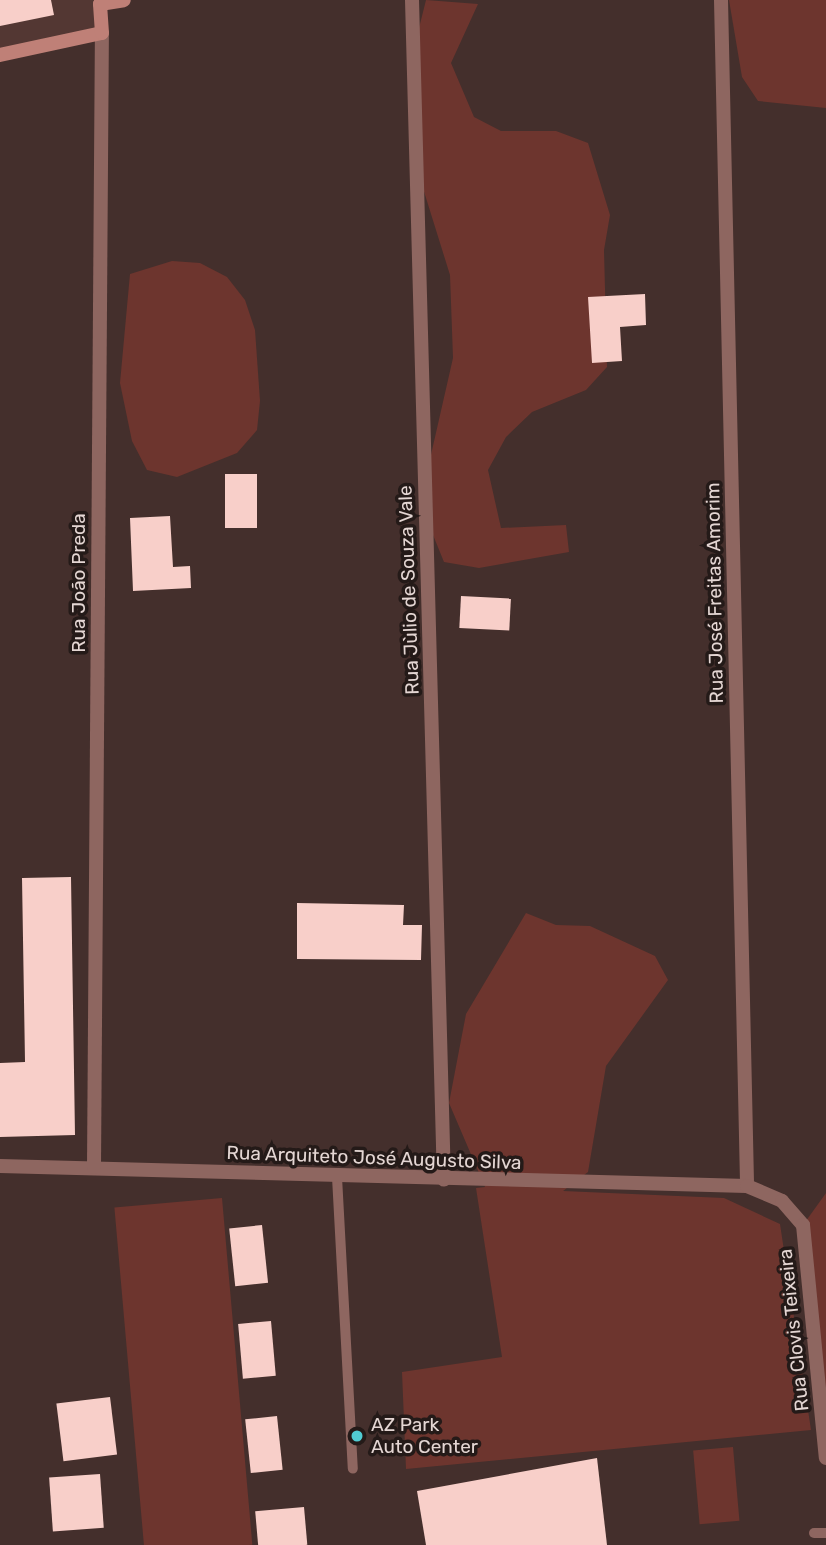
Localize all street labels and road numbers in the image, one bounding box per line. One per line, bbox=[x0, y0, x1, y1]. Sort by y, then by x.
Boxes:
street label: Rua José Freitas Amorim bbox=[702, 482, 728, 704]
street label: Rua Jùlio de Souza Vale bbox=[394, 485, 424, 695]
street label: Rua João Preda bbox=[68, 513, 90, 653]
street label: Rua Arquiteto José Augusto Silva bbox=[226, 1141, 522, 1175]
street label: Rua Clovis Teixeira bbox=[774, 1248, 814, 1412]

